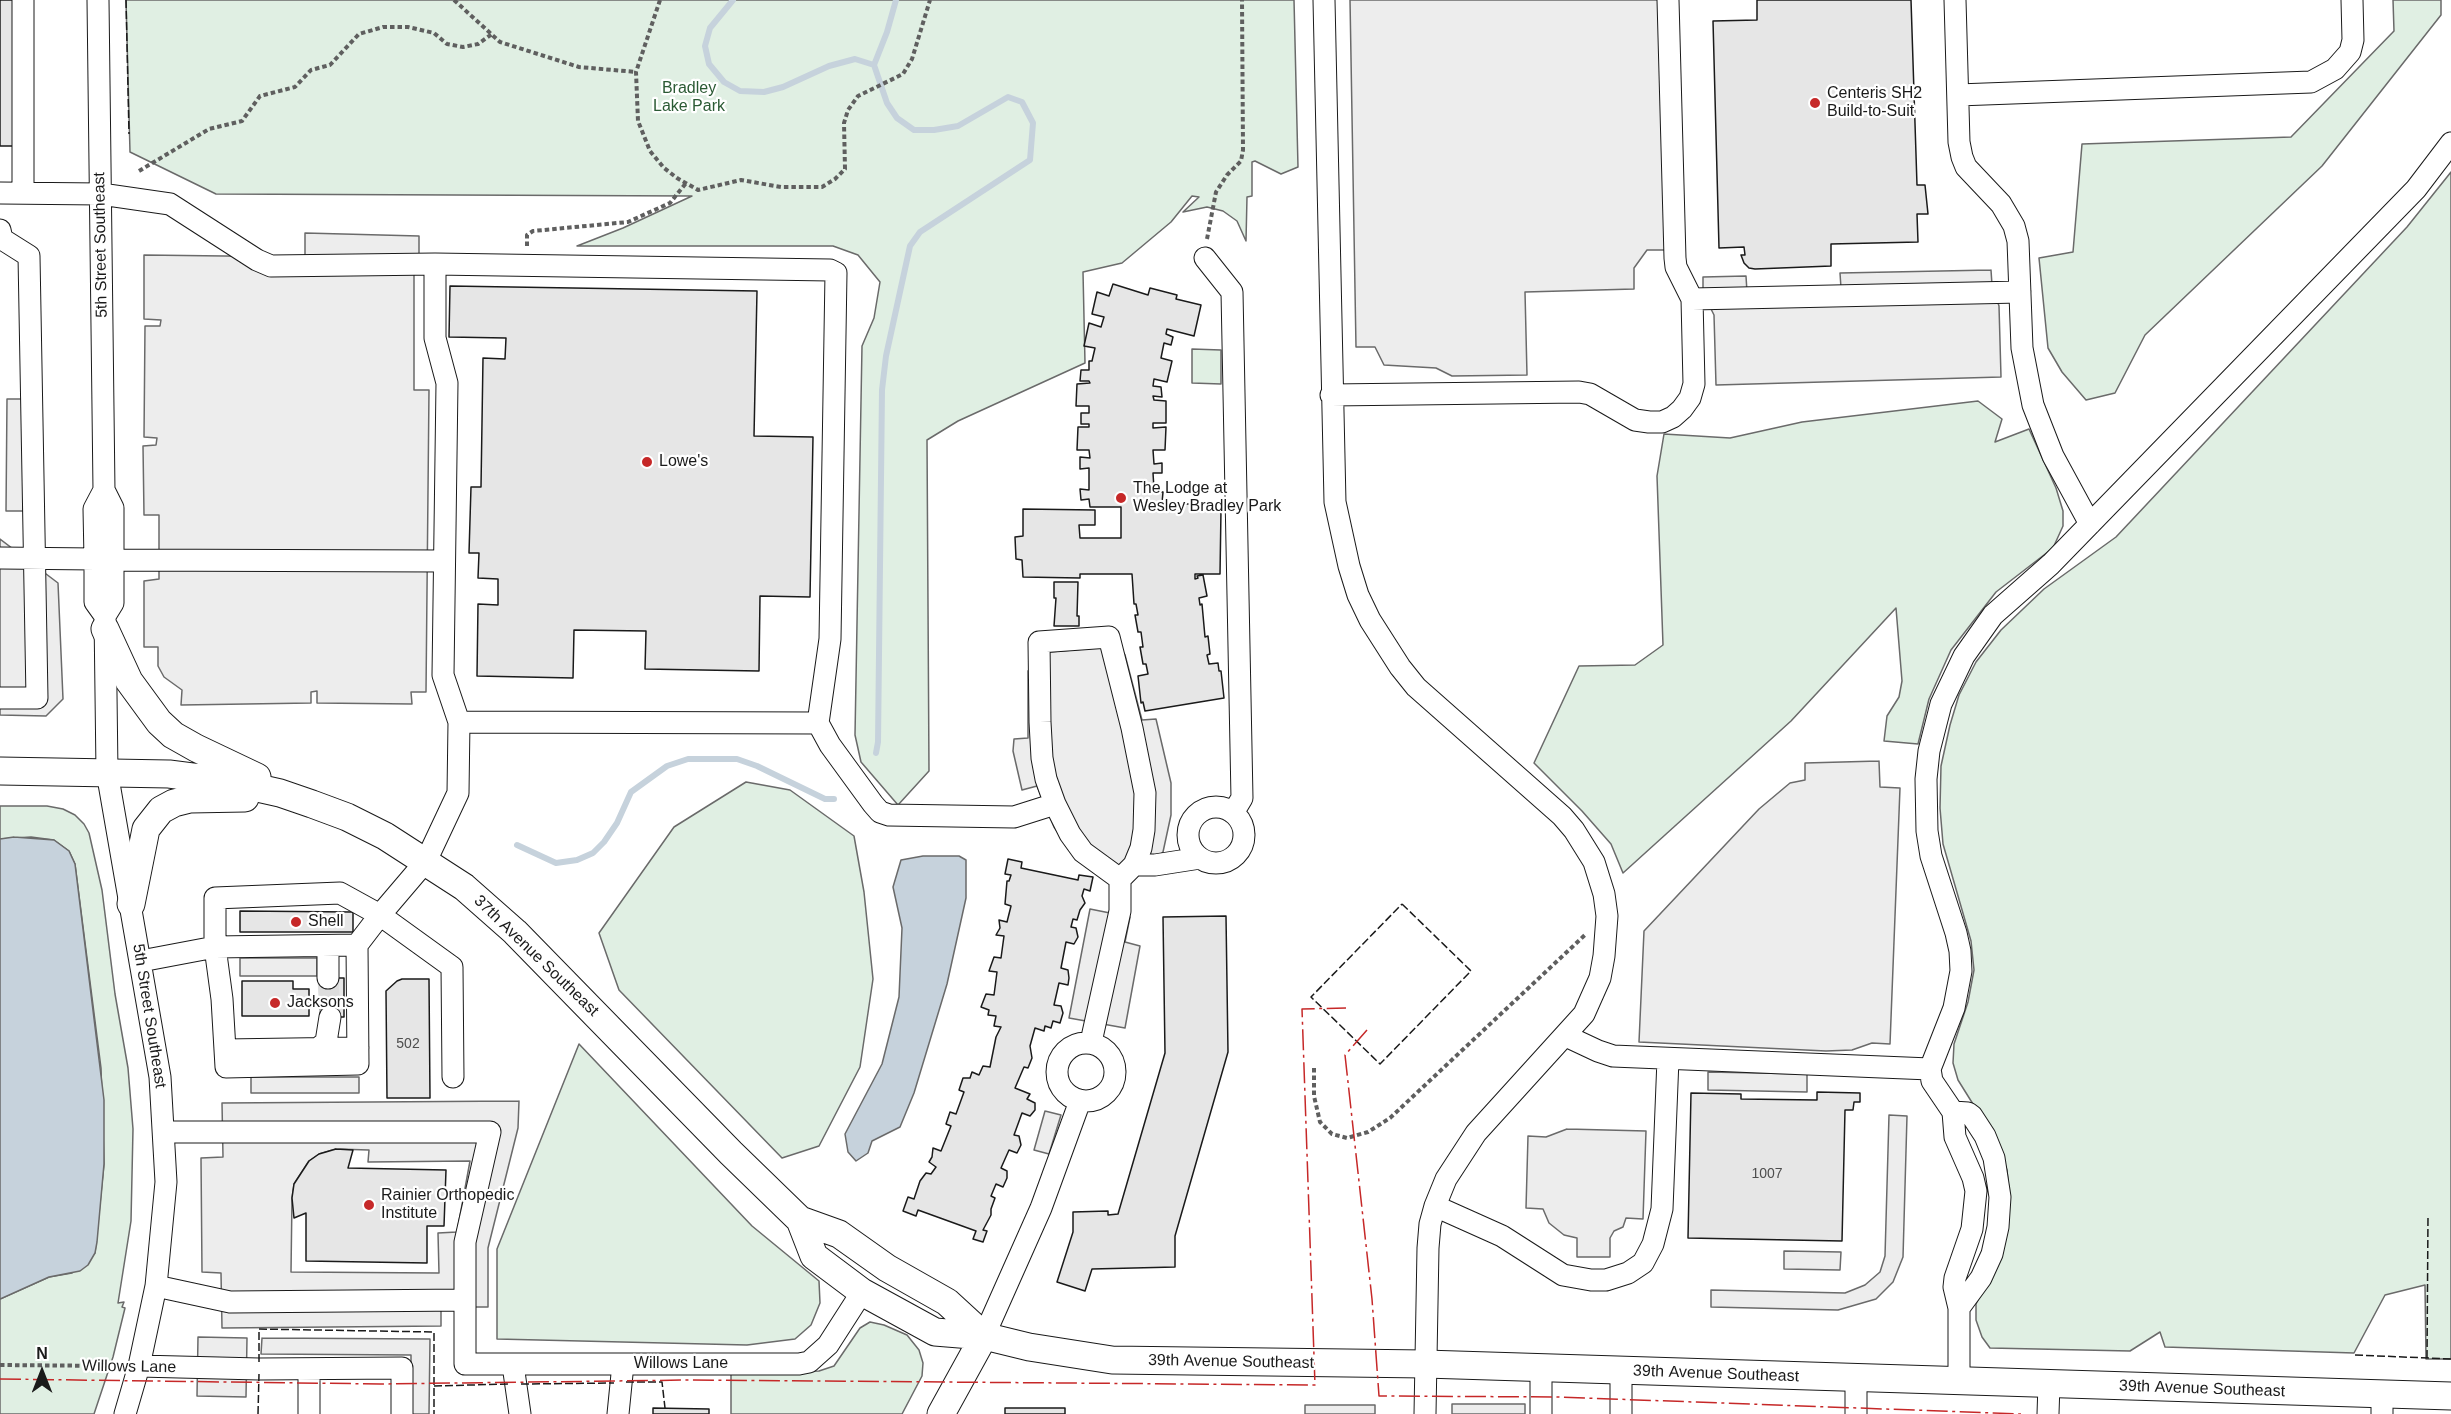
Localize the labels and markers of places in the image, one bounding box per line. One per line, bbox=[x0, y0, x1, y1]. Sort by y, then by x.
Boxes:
place label: Centeris SH2 Build-to-Suit bbox=[1827, 84, 1922, 122]
marker: Centeris SH2 Build-to-Suit bbox=[1808, 96, 1822, 110]
place label: Lowe's bbox=[659, 452, 708, 472]
marker: Lowe's bbox=[640, 455, 654, 469]
place label: The Lodge at Wesley Bradley Park bbox=[1133, 479, 1281, 517]
marker: The Lodge at Wesley Bradley Park bbox=[1114, 491, 1128, 505]
place label: Shell bbox=[308, 912, 344, 932]
marker: Shell bbox=[289, 915, 303, 929]
place label: Jacksons bbox=[287, 993, 354, 1013]
marker: Jacksons bbox=[268, 996, 282, 1010]
place label: Rainier Orthopedic Institute bbox=[381, 1186, 514, 1224]
marker: Rainier Orthopedic Institute bbox=[362, 1198, 376, 1212]

